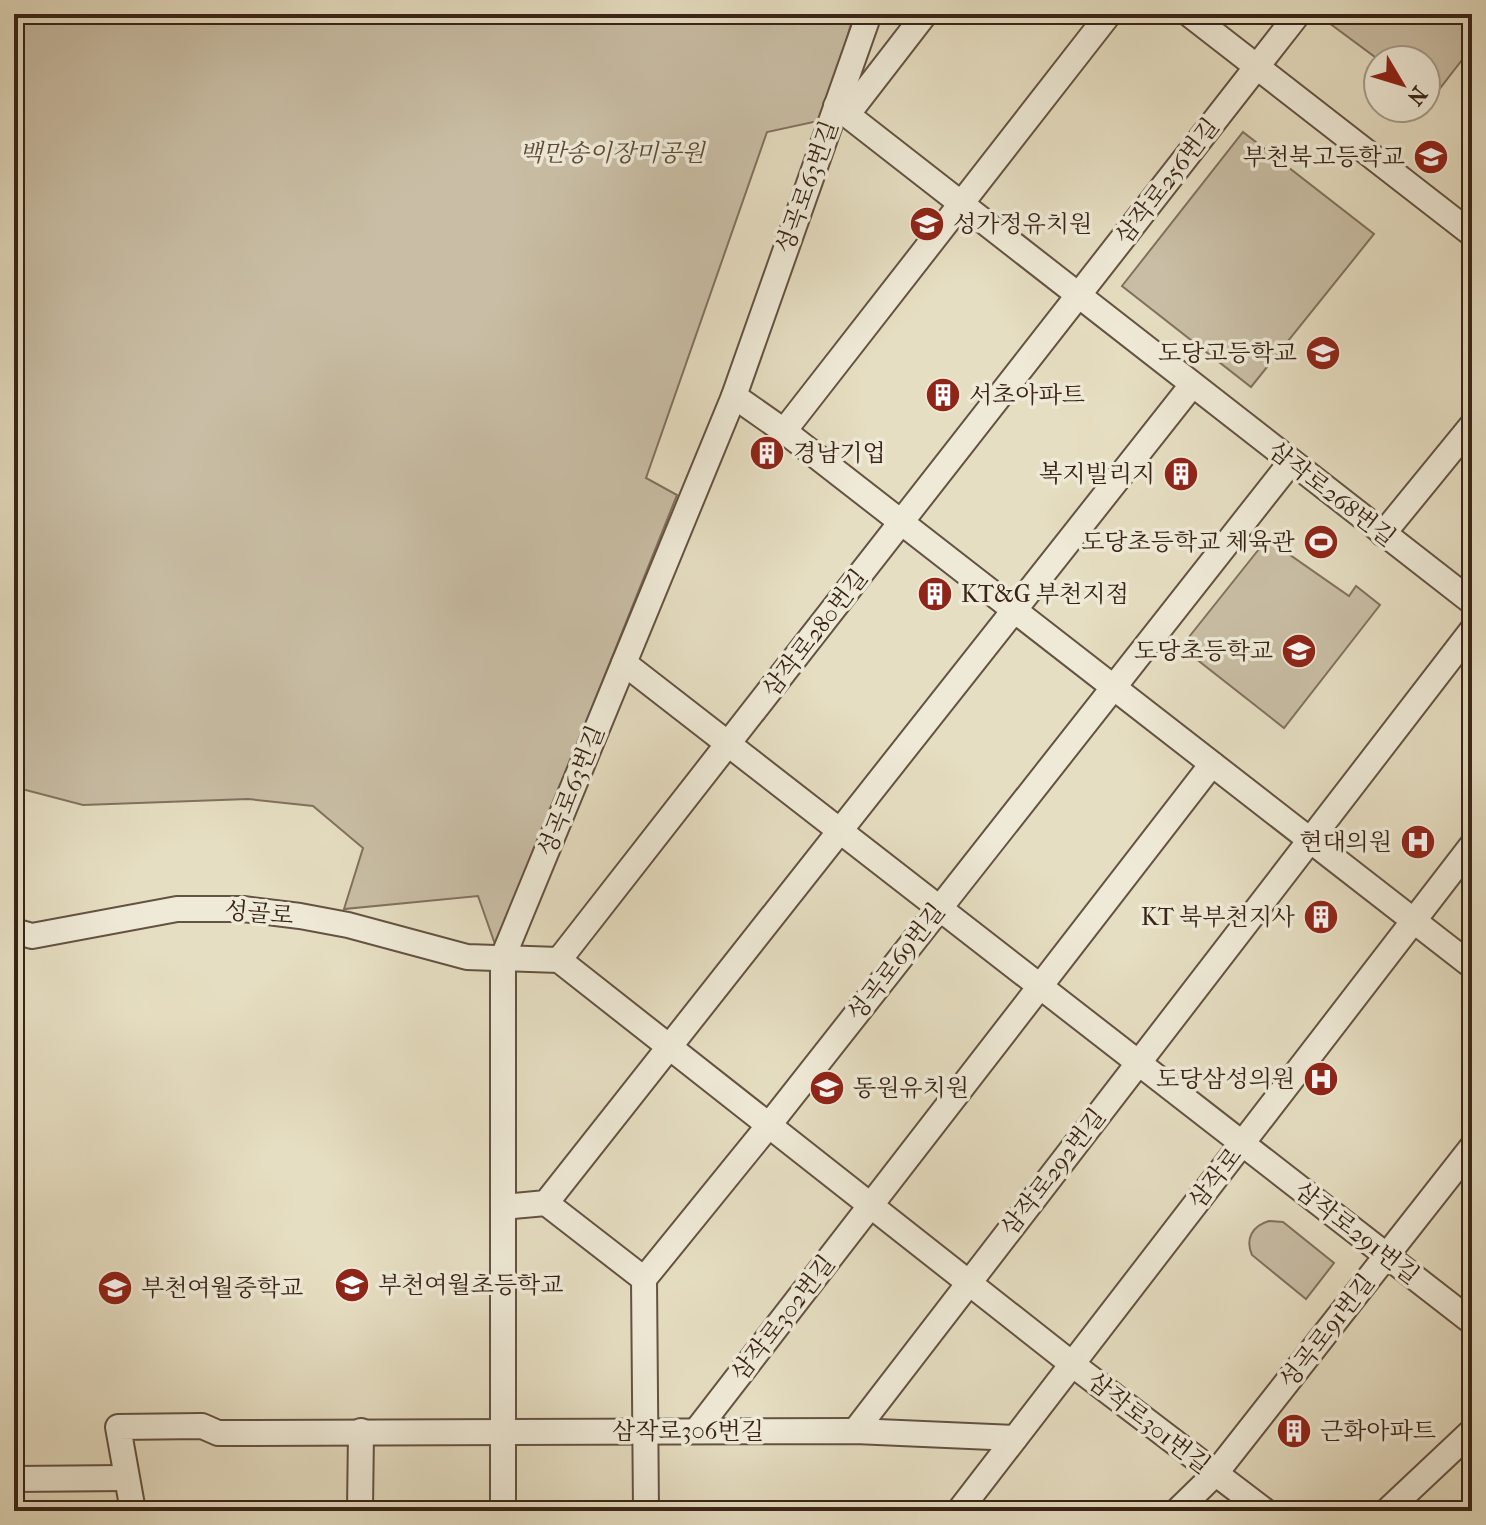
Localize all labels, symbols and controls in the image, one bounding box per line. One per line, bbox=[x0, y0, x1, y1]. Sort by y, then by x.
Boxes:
north arrow bbox=[1362, 44, 1442, 124]
text: N bbox=[1401, 81, 1432, 111]
street label: 삼작로256번길 bbox=[1109, 113, 1225, 249]
street label: 성곡로63번길 bbox=[770, 117, 844, 257]
school or university icon: 부천북고등학교 bbox=[1412, 138, 1450, 176]
park label: 백만송이장미공원 bbox=[519, 139, 707, 167]
place label: 부천북고등학교 bbox=[1243, 143, 1405, 171]
school or university icon: 성가정유치원 bbox=[908, 205, 946, 243]
place label: 성가정유치원 bbox=[953, 210, 1092, 238]
school or university icon: 도당고등학교 bbox=[1304, 334, 1342, 372]
place label: 도당고등학교 bbox=[1158, 339, 1297, 367]
building icon: 서초아파트 bbox=[924, 376, 962, 414]
place label: 서초아파트 bbox=[969, 381, 1085, 409]
building icon: 경남기업 bbox=[748, 434, 786, 472]
street label: 삼작로268번길 bbox=[1263, 436, 1401, 552]
place label: 경남기업 bbox=[793, 439, 886, 467]
building icon: 복지빌리지 bbox=[1162, 455, 1200, 493]
place label: 복지빌리지 bbox=[1039, 460, 1155, 488]
sports icon: 도당초등학교 체육관 bbox=[1302, 523, 1340, 561]
place label: 도당초등학교 체육관 bbox=[1081, 528, 1295, 556]
street label: 삼작로280번길 bbox=[757, 564, 873, 702]
building icon: KT&G 부천지점 bbox=[916, 575, 954, 613]
place label: KT&G 부천지점 bbox=[961, 580, 1129, 608]
school or university icon: 도당초등학교 bbox=[1280, 632, 1318, 670]
place label: 도당초등학교 bbox=[1134, 637, 1273, 665]
street label: 성곡로63번길 bbox=[532, 721, 610, 861]
hospital icon: 현대의원 bbox=[1399, 823, 1437, 861]
place label: 현대의원 bbox=[1299, 828, 1392, 856]
street label: 성골로 bbox=[223, 896, 295, 930]
street label: 성곡로69번길 bbox=[841, 898, 951, 1026]
building icon: KT 북부천지사 bbox=[1302, 898, 1340, 936]
place label: KT 북부천지사 bbox=[1141, 903, 1295, 931]
hospital icon: 도당삼성의원 bbox=[1302, 1060, 1340, 1098]
place label: 도당삼성의원 bbox=[1156, 1065, 1295, 1093]
school or university icon: 동원유치원 bbox=[808, 1069, 846, 1107]
place label: 동원유치원 bbox=[853, 1074, 969, 1102]
street label: 삼작로292번길 bbox=[995, 1103, 1111, 1241]
street label: 삼작로 bbox=[1183, 1142, 1247, 1214]
street label: 삼작로291번길 bbox=[1290, 1176, 1424, 1290]
street label: 삼작로302번길 bbox=[725, 1250, 841, 1386]
school or university icon: 부천여월초등학교 bbox=[333, 1266, 371, 1304]
street label: 성곡로91번길 bbox=[1274, 1268, 1380, 1394]
school or university icon: 부천여월중학교 bbox=[96, 1269, 134, 1307]
place label: 부천여월초등학교 bbox=[378, 1271, 563, 1299]
place label: 부천여월중학교 bbox=[141, 1274, 303, 1302]
street label: 삼작로301번길 bbox=[1082, 1367, 1216, 1479]
building icon: 근화아파트 bbox=[1275, 1412, 1313, 1450]
street label: 삼작로306번길 bbox=[612, 1417, 764, 1445]
place label: 근화아파트 bbox=[1320, 1417, 1436, 1445]

